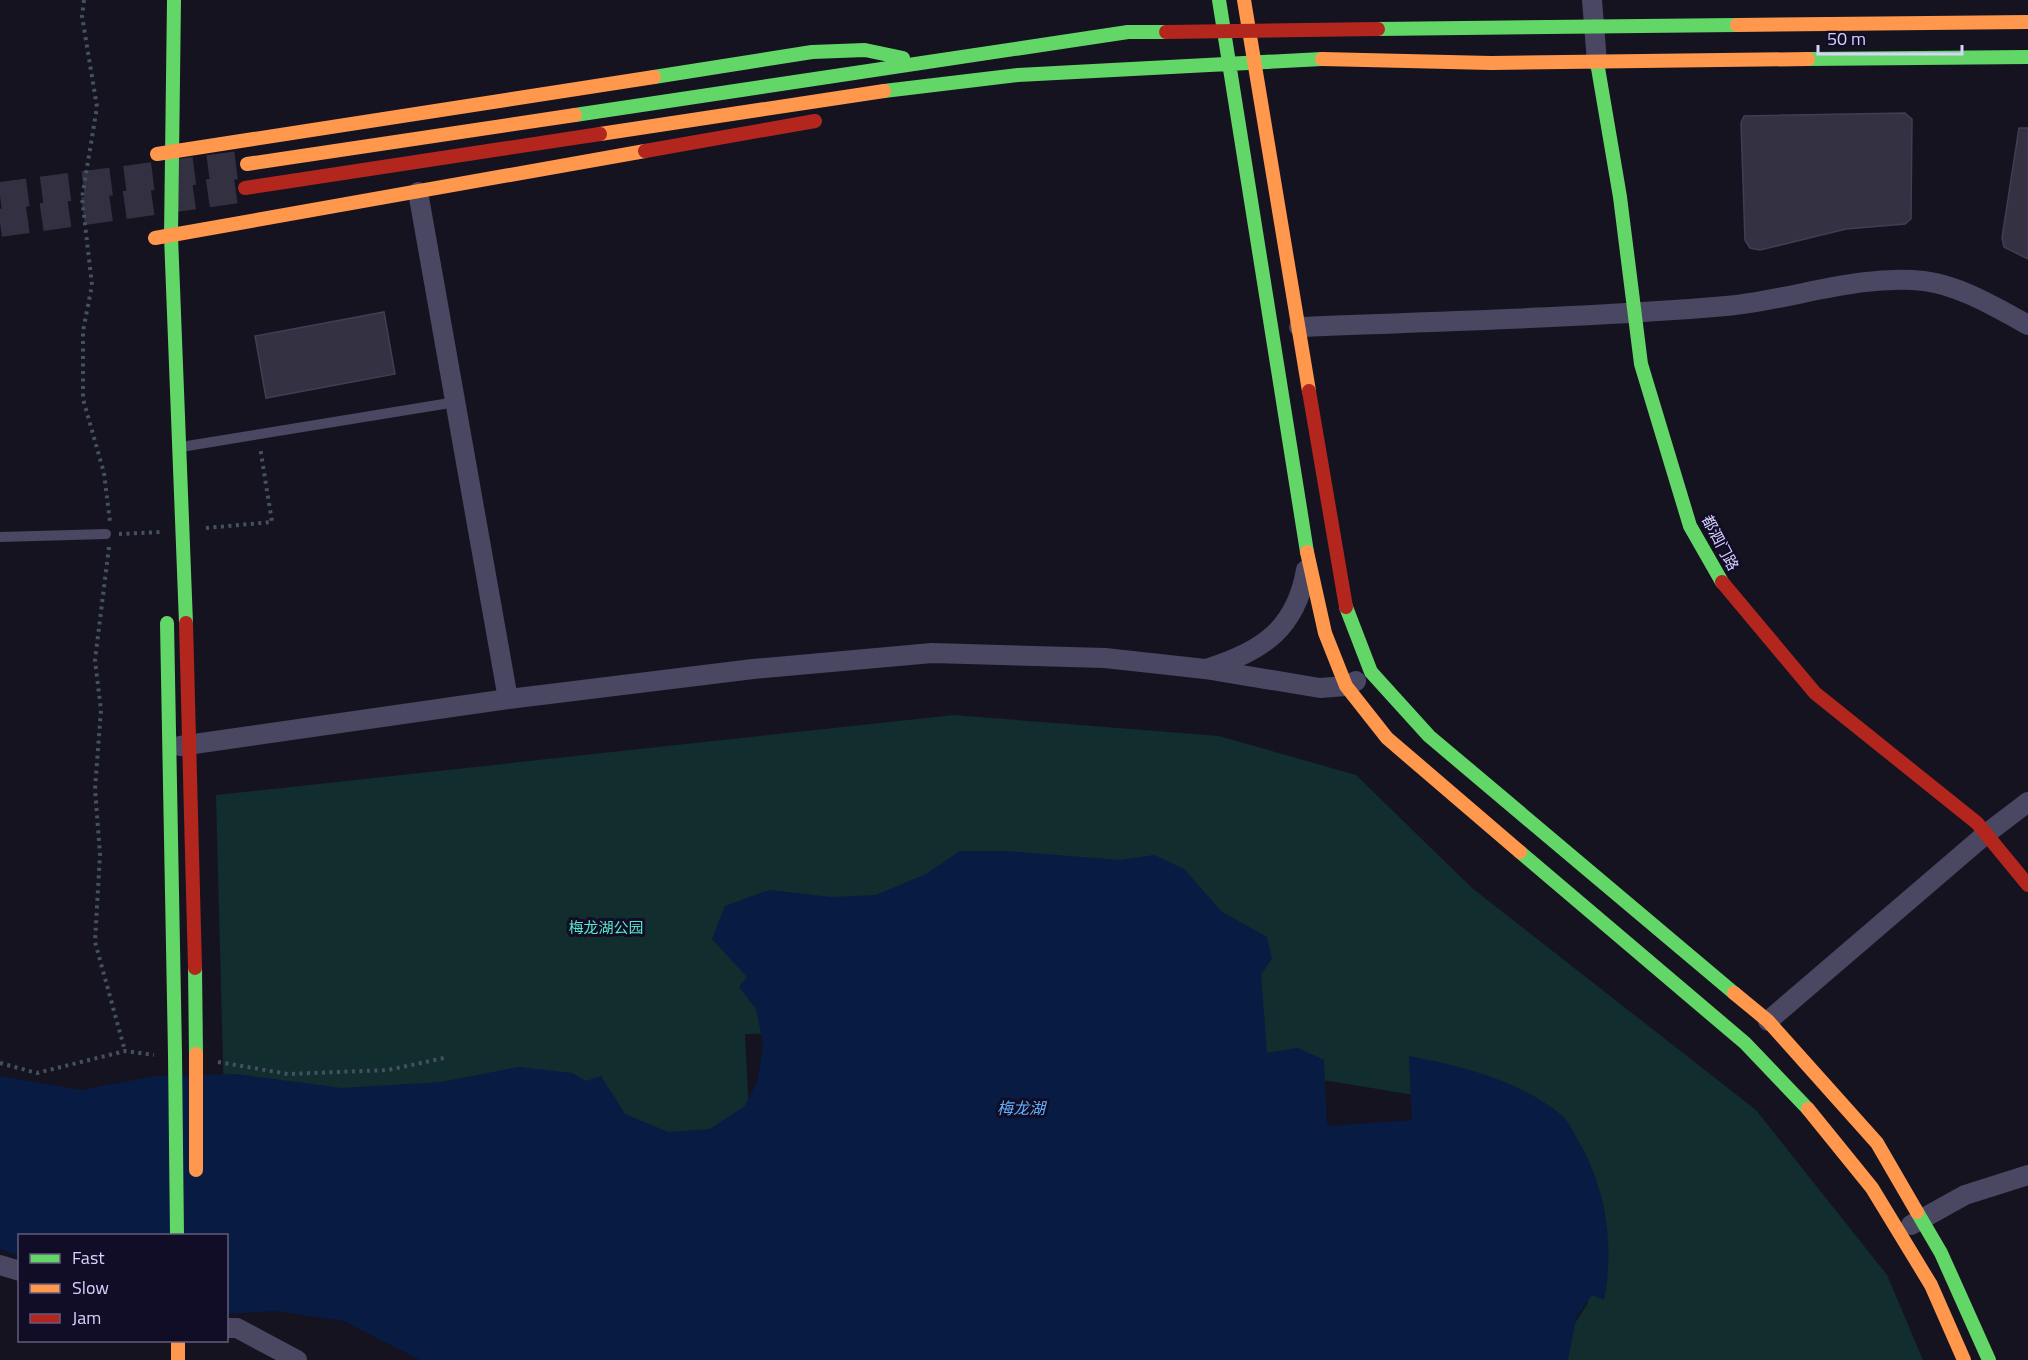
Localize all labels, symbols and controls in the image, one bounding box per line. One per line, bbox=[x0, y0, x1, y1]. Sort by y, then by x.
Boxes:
scale bar bbox=[1818, 18, 1962, 56]
text: 50 m bbox=[1827, 25, 1866, 52]
street label: 都泗门路 bbox=[1696, 511, 1745, 575]
park label: 梅龙湖公园 bbox=[568, 916, 644, 939]
water label: 梅龙湖 bbox=[997, 1096, 1048, 1120]
legend bbox=[18, 1234, 228, 1342]
text: Fast bbox=[72, 1244, 105, 1271]
text: Slow bbox=[72, 1274, 109, 1301]
text: Jam bbox=[72, 1304, 101, 1331]

